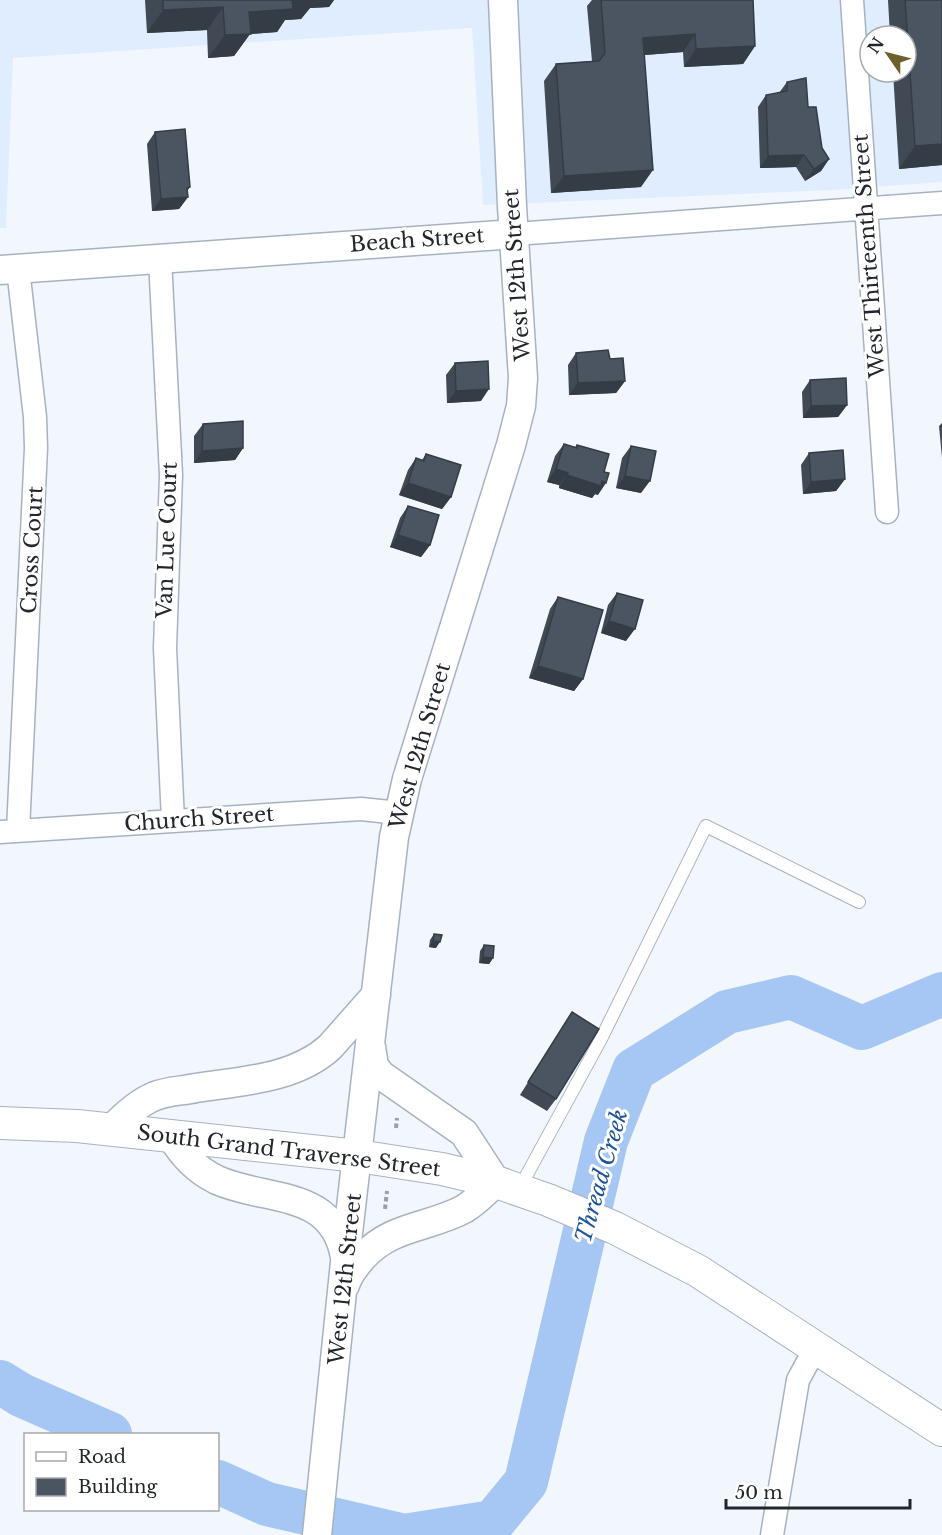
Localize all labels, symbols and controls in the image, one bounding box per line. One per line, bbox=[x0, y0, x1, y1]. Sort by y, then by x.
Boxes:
north arrow bbox=[858, 24, 918, 84]
text: N bbox=[863, 33, 888, 57]
street label: West Thirteenth Street bbox=[848, 133, 891, 380]
street label: West 12th Street bbox=[498, 188, 536, 363]
street label: Beach Street bbox=[349, 222, 485, 258]
street label: Van Lue Court bbox=[151, 461, 183, 620]
street label: Cross Court bbox=[16, 485, 48, 615]
street label: West 12th Street bbox=[383, 659, 456, 833]
street label: Church Street bbox=[123, 801, 275, 837]
water label: Thread Creek bbox=[570, 1106, 633, 1246]
street label: South Grand Traverse Street bbox=[136, 1119, 442, 1183]
street label: West 12th Street bbox=[323, 1192, 367, 1367]
legend bbox=[24, 1433, 219, 1511]
text: Road bbox=[78, 1446, 126, 1468]
scale bar bbox=[726, 1472, 910, 1510]
text: Building bbox=[78, 1476, 157, 1498]
text: 50 m bbox=[735, 1482, 783, 1504]

